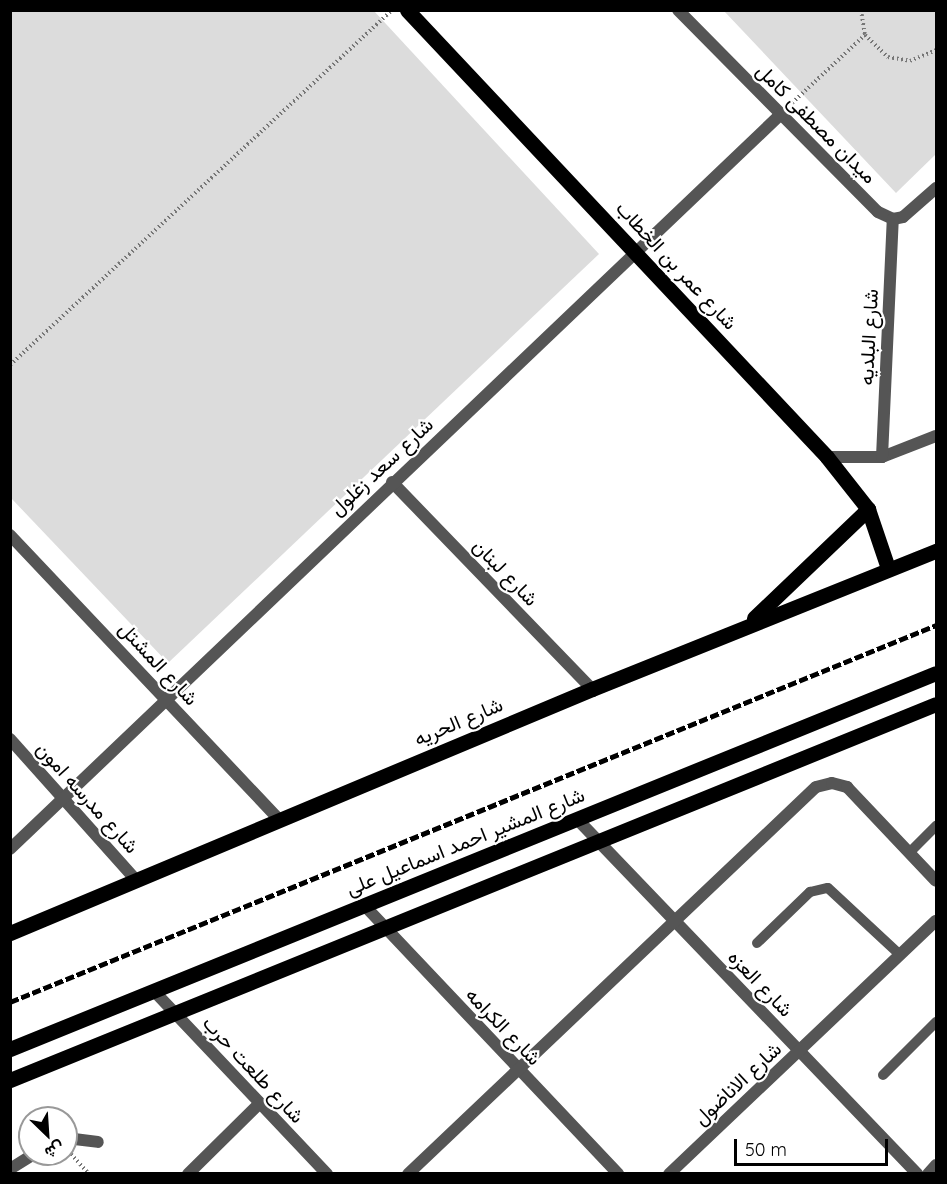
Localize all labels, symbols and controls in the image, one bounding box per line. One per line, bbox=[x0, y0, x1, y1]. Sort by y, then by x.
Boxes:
street label: ميدان مصطفى كامل bbox=[752, 58, 882, 188]
street label: شارع عمر بن الخطاب bbox=[611, 196, 743, 334]
street label: شارع البلديه bbox=[853, 288, 883, 386]
street label: شارع سعد زغلول bbox=[324, 412, 438, 520]
street label: شارع لبنان bbox=[468, 533, 544, 611]
street label: شارع المشتل bbox=[114, 616, 204, 710]
street label: شارع الحريه bbox=[410, 692, 506, 750]
street label: شارع مدرسه امون bbox=[32, 736, 144, 858]
street label: شارع المشير احمد اسماعيل على bbox=[342, 782, 588, 900]
street label: شارع العزه bbox=[724, 945, 798, 1021]
street label: شارع الكرامه bbox=[461, 982, 547, 1070]
street label: شارع طلعت حرب bbox=[198, 1010, 310, 1128]
street label: شارع الاناضول bbox=[688, 1036, 786, 1130]
north arrow bbox=[18, 1106, 78, 1166]
scale bar bbox=[737, 1127, 892, 1165]
text: ش bbox=[42, 1137, 68, 1164]
text: 50 m bbox=[745, 1138, 787, 1161]

